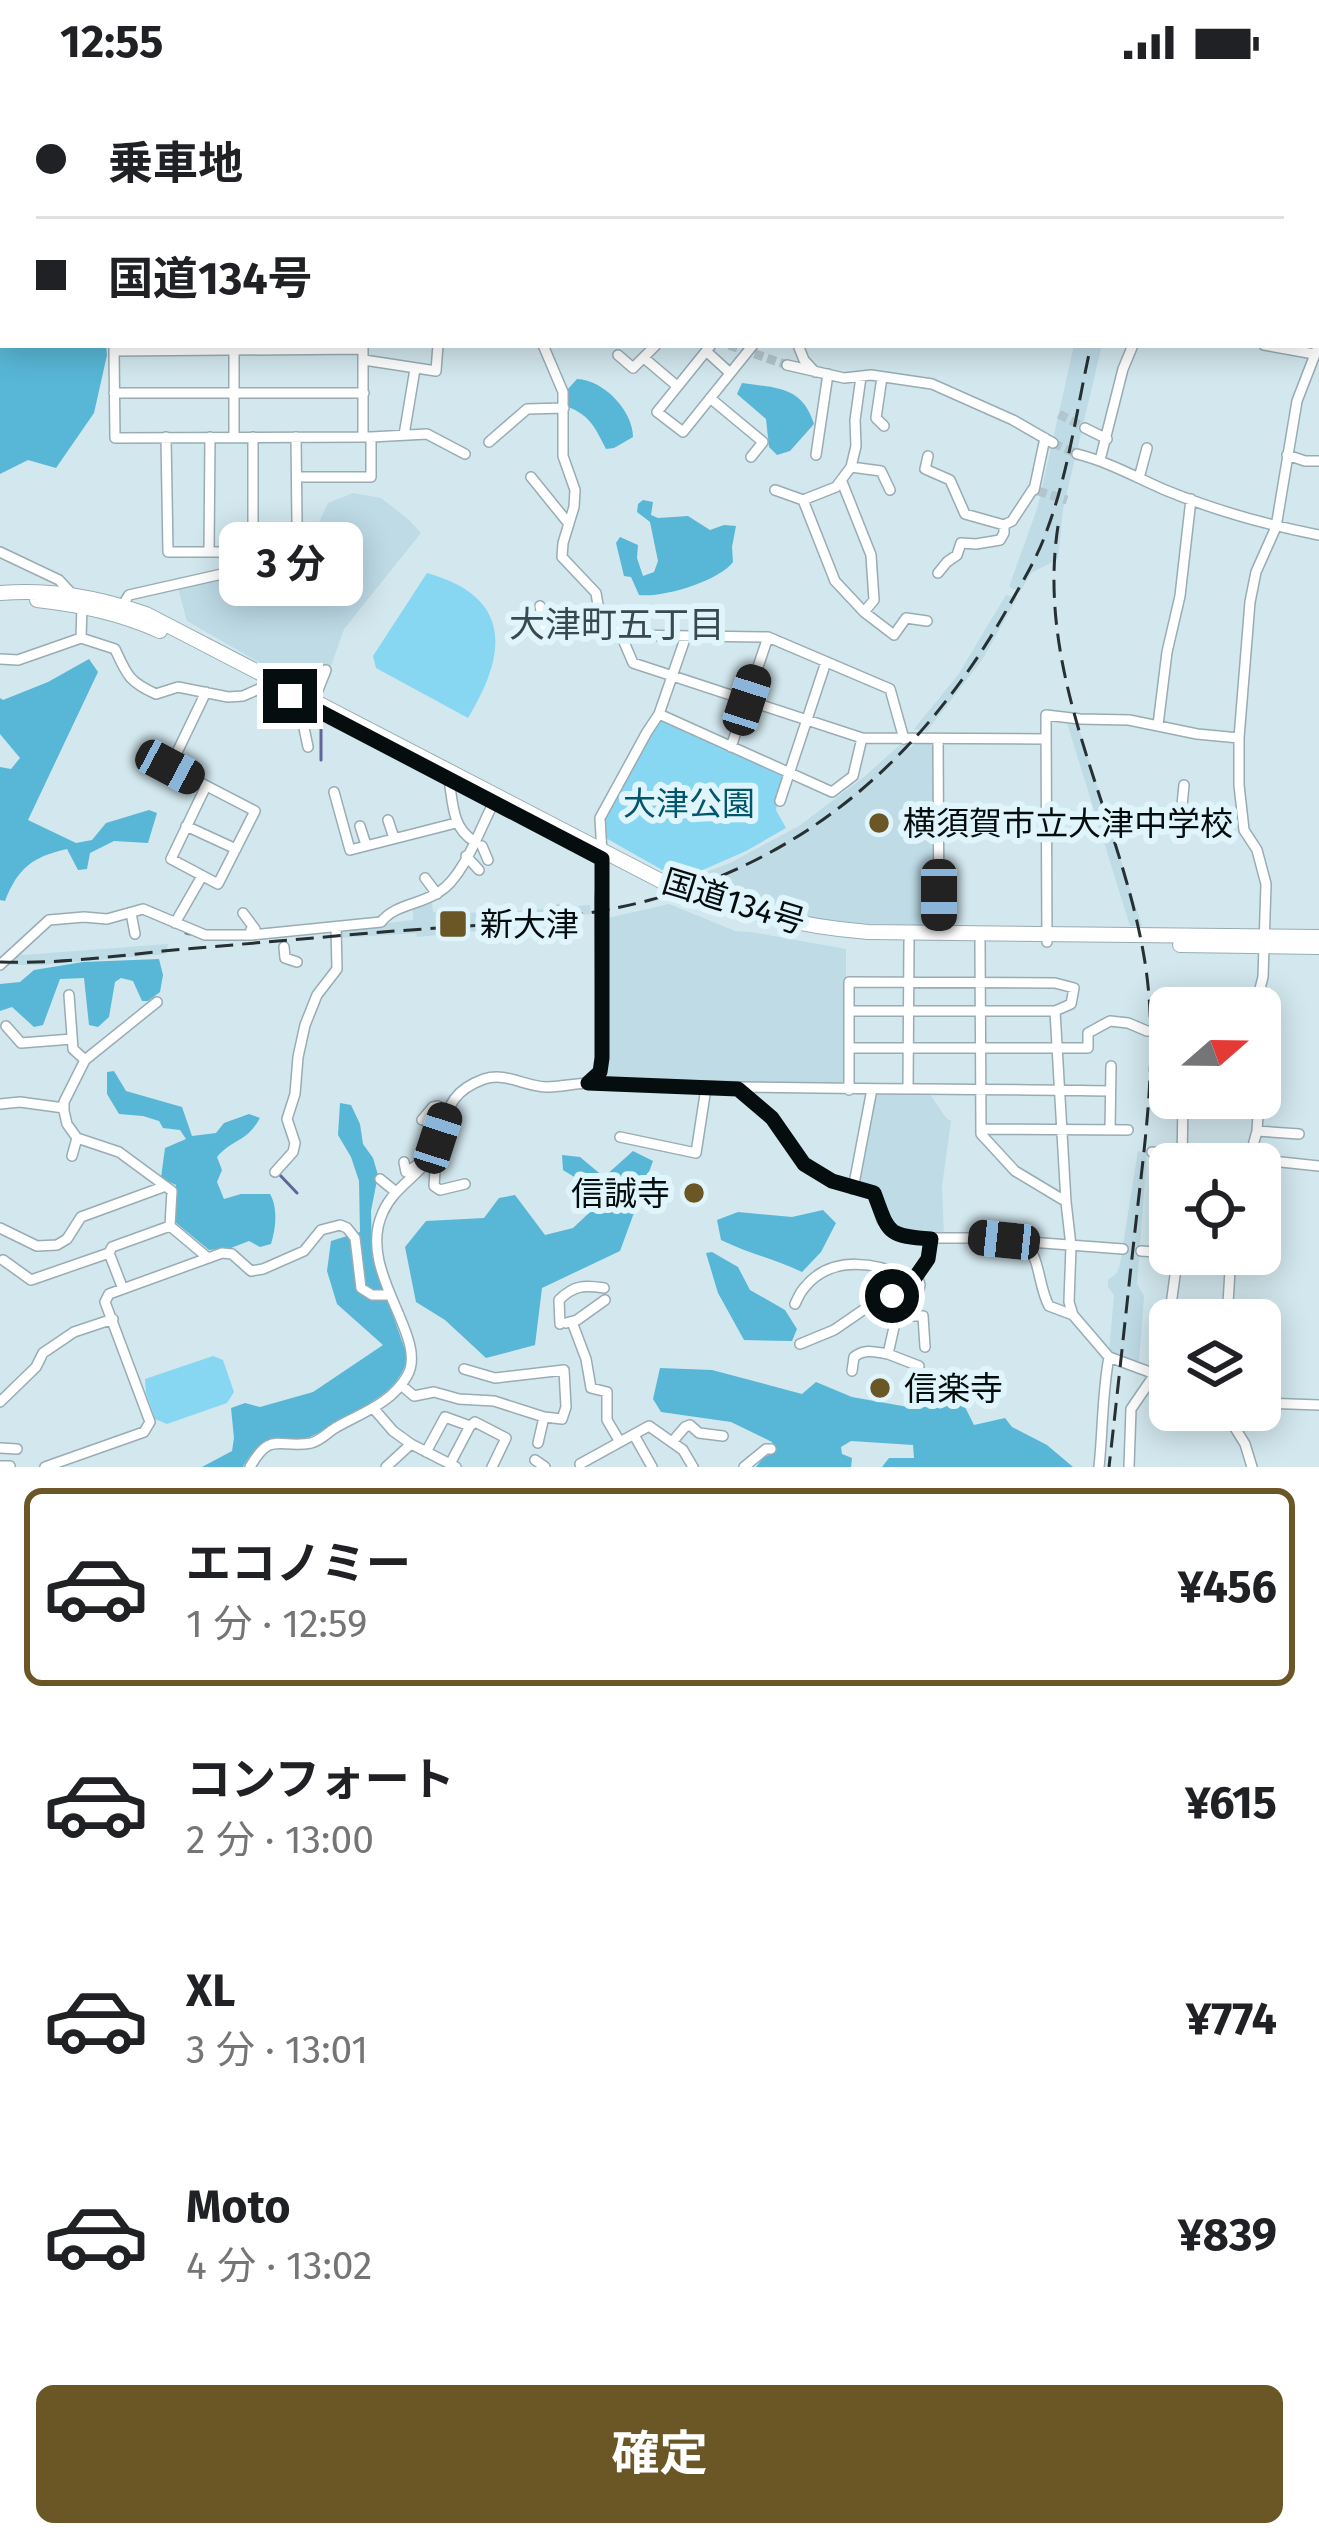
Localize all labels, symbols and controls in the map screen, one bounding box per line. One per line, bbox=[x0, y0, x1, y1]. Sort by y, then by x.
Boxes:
text: 12:55 bbox=[60, 15, 163, 69]
text: 乗車地 bbox=[108, 137, 243, 191]
text: 国道134号 bbox=[108, 252, 313, 306]
callout: 3 分 bbox=[218, 522, 362, 606]
text: 3 分 bbox=[257, 541, 325, 587]
district label: 大津町五丁目 bbox=[509, 603, 725, 647]
car bbox=[719, 660, 775, 740]
route end bbox=[263, 669, 317, 723]
car bbox=[130, 734, 210, 800]
park label: 大津公園 bbox=[623, 784, 755, 824]
place label: 横須賀市立大津中学校 bbox=[903, 804, 1233, 844]
marker: 横須賀市立大津中学校 bbox=[866, 810, 892, 836]
car bbox=[921, 859, 957, 931]
street label: 国道134号 bbox=[657, 861, 810, 943]
place label: 新大津 bbox=[480, 905, 579, 945]
marker: 新大津 bbox=[437, 908, 469, 940]
north arrow bbox=[1149, 987, 1281, 1119]
map controls bbox=[1149, 987, 1281, 1431]
car bbox=[410, 1098, 466, 1178]
button: locate bbox=[1149, 1143, 1281, 1275]
place label: 信誠寺 bbox=[571, 1174, 670, 1214]
marker: 信誠寺 bbox=[681, 1180, 707, 1206]
car bbox=[966, 1218, 1042, 1262]
route start bbox=[865, 1269, 919, 1323]
button: layers bbox=[1149, 1299, 1281, 1431]
place label: 信楽寺 bbox=[904, 1369, 1003, 1409]
marker: 信楽寺 bbox=[867, 1375, 893, 1401]
icon: car bbox=[42, 1533, 150, 1641]
text: エコノミー bbox=[186, 1537, 411, 1591]
text: ¥456 bbox=[1178, 1560, 1277, 1614]
text: 1 分 · 12:59 bbox=[186, 1601, 367, 1647]
icon: car bbox=[42, 1749, 150, 1857]
text: コンフォート bbox=[186, 1753, 455, 1807]
text: ¥615 bbox=[1185, 1776, 1277, 1830]
text: 2 分 · 13:00 bbox=[186, 1817, 374, 1863]
text: XL bbox=[186, 1964, 235, 2018]
icon: car bbox=[42, 1965, 150, 2073]
text: ¥774 bbox=[1186, 1992, 1277, 2046]
text: 3 分 · 13:01 bbox=[186, 2027, 368, 2073]
text: Moto bbox=[186, 2180, 291, 2234]
icon: car bbox=[42, 2181, 150, 2289]
text: ¥839 bbox=[1178, 2208, 1277, 2262]
text: 4 分 · 13:02 bbox=[186, 2243, 372, 2289]
button: 確定 bbox=[36, 2385, 1283, 2523]

